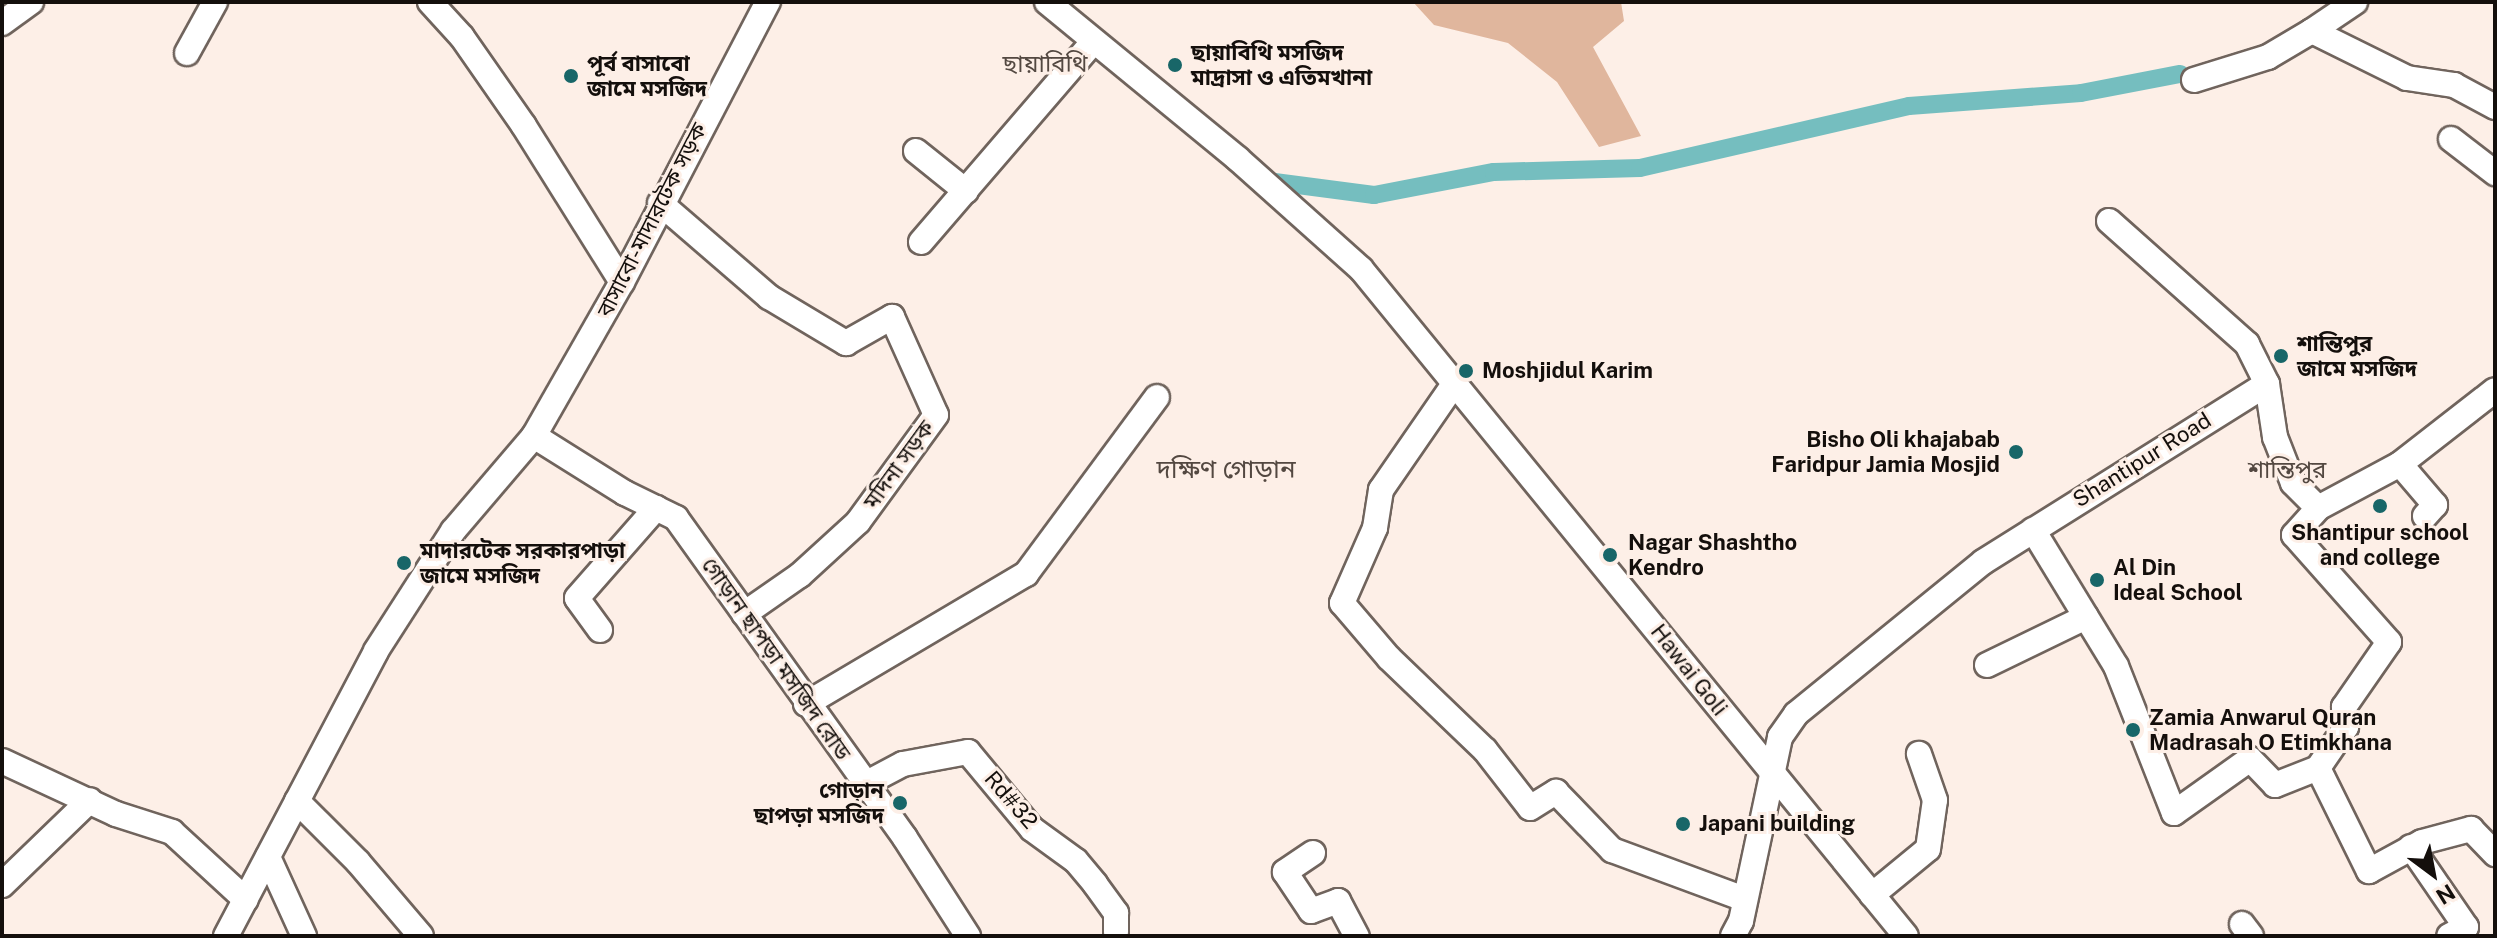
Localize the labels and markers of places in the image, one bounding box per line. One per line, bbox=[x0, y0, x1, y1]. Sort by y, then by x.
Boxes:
place label: ছায়াবিথি মসজিদ মাদ্রাসা ও এতিমখানা bbox=[1191, 39, 1372, 90]
place label: পূর্ব বাসাবো জামে মসজিদ bbox=[587, 50, 707, 102]
marker: ছায়াবিথি মসজিদ মাদ্রাসা ও এতিমখানা bbox=[1166, 56, 1184, 74]
marker: পূর্ব বাসাবো জামে মসজিদ bbox=[562, 67, 580, 85]
place label: শান্তিপুর জামে মসজিদ bbox=[2297, 330, 2417, 382]
marker: শান্তিপুর জামে মসজিদ bbox=[2272, 347, 2290, 365]
place label: Moshjidul Karim bbox=[1482, 358, 1653, 384]
marker: Moshjidul Karim bbox=[1457, 362, 1475, 380]
place label: Bisho Oli khajabab Faridpur Jamia Mosjid bbox=[1771, 426, 2000, 478]
marker: Bisho Oli khajabab Faridpur Jamia Mosjid bbox=[2007, 443, 2025, 461]
marker: Shantipur school and college bbox=[2371, 497, 2389, 515]
place label: Shantipur school and college bbox=[2291, 519, 2469, 570]
place label: Nagar Shashtho Kendro bbox=[1628, 529, 1797, 580]
place label: মাদারটেক সরকারপাড়া জামে মসজিদ bbox=[420, 537, 625, 588]
marker: Nagar Shashtho Kendro bbox=[1599, 544, 1621, 566]
marker: মাদারটেক সরকারপাড়া জামে মসজিদ bbox=[395, 554, 413, 572]
place label: Al Din Ideal School bbox=[2113, 554, 2243, 606]
marker: Al Din Ideal School bbox=[2088, 571, 2106, 589]
place label: Zamia Anwarul Quran Madrasah O Etimkhana bbox=[2149, 704, 2392, 756]
marker: Zamia Anwarul Quran Madrasah O Etimkhana bbox=[2124, 721, 2142, 739]
place label: গোড়ান ছাপড়া মসজিদ bbox=[754, 777, 884, 828]
marker: গোড়ান ছাপড়া মসজিদ bbox=[891, 794, 909, 812]
place label: Japani building bbox=[1699, 811, 1855, 837]
marker: Japani building bbox=[1674, 815, 1692, 833]

